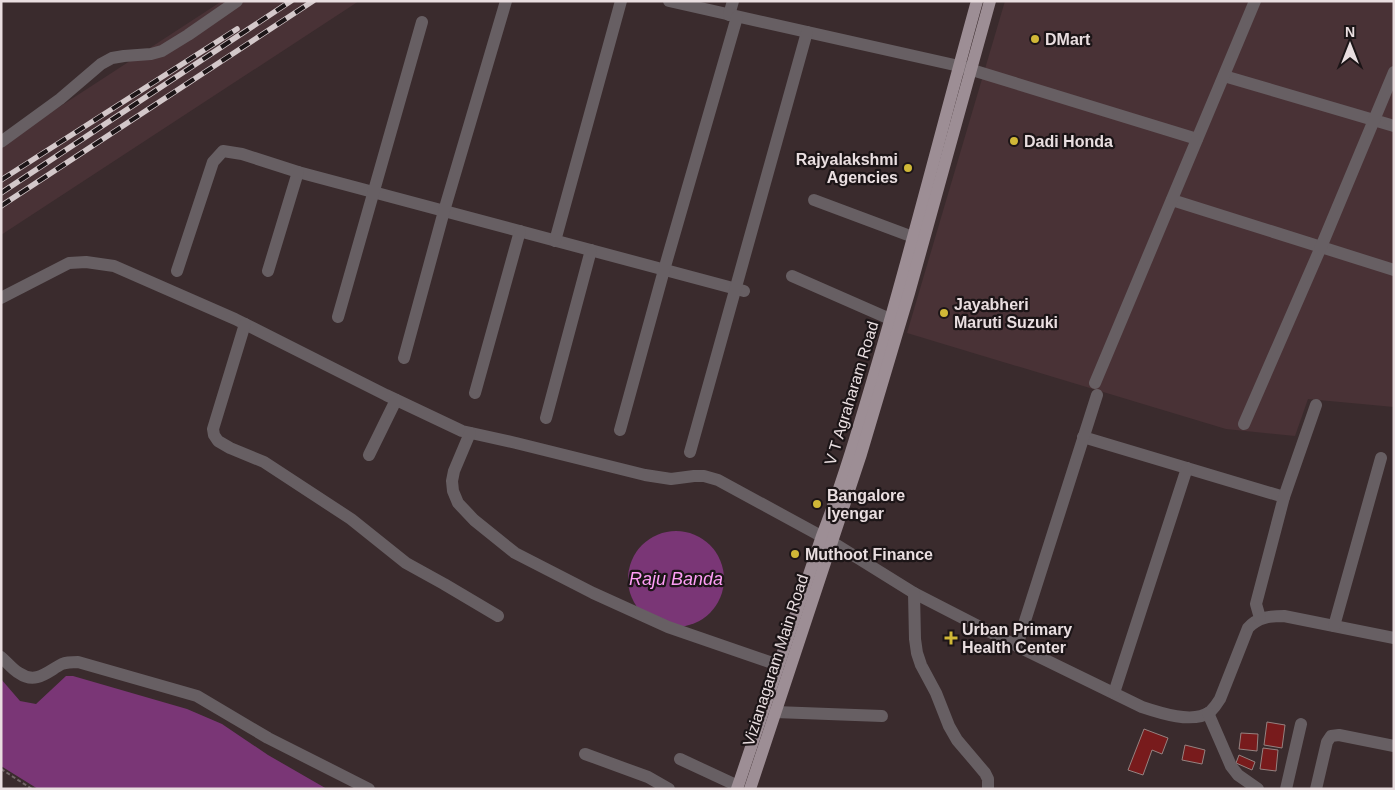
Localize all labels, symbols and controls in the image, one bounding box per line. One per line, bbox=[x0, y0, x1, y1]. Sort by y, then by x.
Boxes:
north arrow bbox=[1325, 20, 1375, 70]
text: N bbox=[1345, 24, 1355, 40]
place label: DMart bbox=[1045, 31, 1091, 48]
marker: DMart bbox=[1029, 33, 1041, 45]
place label: Dadi Honda bbox=[1024, 133, 1113, 150]
marker: Dadi Honda bbox=[1008, 135, 1020, 147]
place label: Rajyalakshmi Agencies bbox=[796, 151, 898, 186]
marker: Rajyalakshmi Agencies bbox=[902, 162, 914, 174]
place label: Jayabheri Maruti Suzuki bbox=[954, 296, 1058, 331]
marker: Jayabheri Maruti Suzuki bbox=[938, 307, 950, 319]
street label: V T Agraharam Road bbox=[821, 319, 881, 467]
place label: Bangalore Iyengar bbox=[827, 487, 905, 522]
marker: Bangalore Iyengar bbox=[811, 498, 823, 510]
place label: Muthoot Finance bbox=[805, 546, 933, 563]
marker: Muthoot Finance bbox=[789, 548, 801, 560]
water label: Raju Banda bbox=[629, 569, 723, 589]
street label: Vizianagaram Main Road bbox=[740, 572, 811, 748]
place label: Urban Primary Health Center bbox=[962, 621, 1072, 656]
marker: Urban Primary Health Center bbox=[944, 631, 958, 645]

